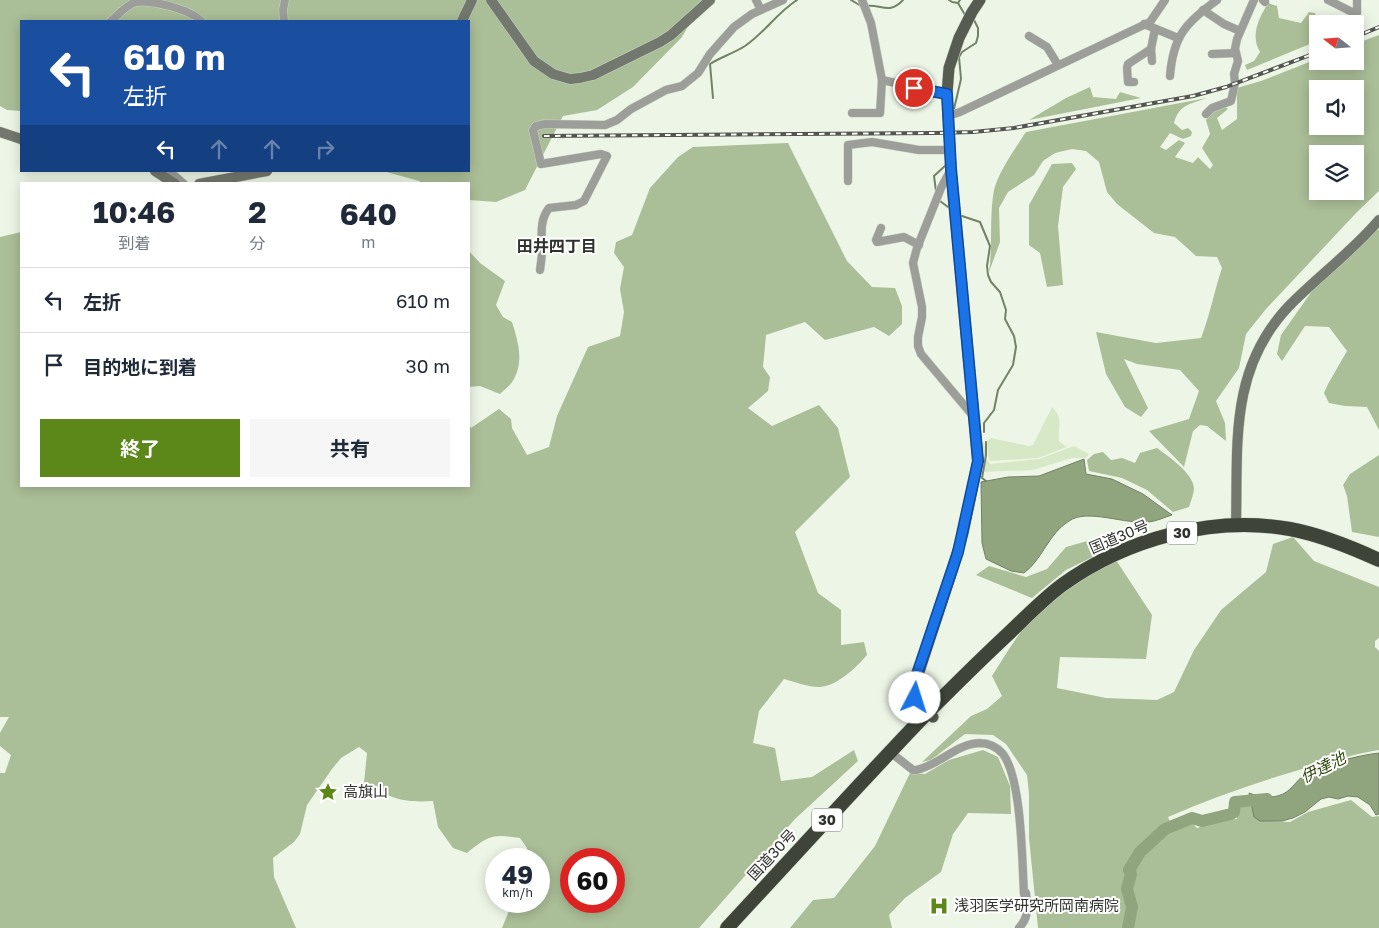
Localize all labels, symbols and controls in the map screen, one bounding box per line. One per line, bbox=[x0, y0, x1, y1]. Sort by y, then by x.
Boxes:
north arrow bbox=[1309, 15, 1364, 70]
map controls bbox=[1309, 15, 1364, 200]
text: 610 m bbox=[123, 36, 225, 78]
icon: left bbox=[40, 40, 105, 105]
pin bbox=[893, 67, 935, 109]
icon: arrive bbox=[900, 74, 928, 102]
button: sound bbox=[1309, 80, 1364, 135]
text: 左折 bbox=[123, 82, 167, 109]
icon: left bbox=[152, 135, 180, 163]
icon: ahead bbox=[205, 135, 233, 163]
icon: ahead bbox=[258, 135, 286, 163]
icon: right bbox=[311, 135, 339, 163]
button: layers bbox=[1309, 145, 1364, 200]
text: 10:46 bbox=[93, 194, 175, 230]
text: 2 bbox=[248, 194, 267, 230]
text: 640 bbox=[340, 196, 397, 232]
text: m bbox=[361, 232, 375, 252]
text: 到着 bbox=[118, 233, 150, 253]
text: 分 bbox=[250, 233, 266, 253]
district label: 田井四丁目 bbox=[517, 236, 597, 256]
icon: left bbox=[40, 286, 68, 314]
text: 610 m bbox=[396, 289, 450, 312]
text: 左折 bbox=[83, 290, 121, 313]
icon: arrive bbox=[40, 351, 68, 379]
text: 30 m bbox=[406, 354, 450, 377]
text: 目的地に到着 bbox=[83, 355, 197, 378]
button: 終了 bbox=[40, 419, 240, 477]
button: 共有 bbox=[250, 419, 450, 477]
street label: 国道30号 bbox=[1086, 515, 1151, 557]
road number: 30 bbox=[1167, 522, 1197, 544]
position arrow bbox=[888, 671, 940, 723]
water label: 伊達池 bbox=[1297, 746, 1351, 787]
place icon: 高旗山 bbox=[317, 781, 339, 803]
place label: 高旗山 bbox=[343, 782, 388, 800]
road number: 30 bbox=[812, 808, 842, 832]
street label: 国道30号 bbox=[743, 825, 799, 884]
speed limit sign: 60 bbox=[560, 848, 625, 913]
text: 49 bbox=[502, 859, 533, 890]
text: km/h bbox=[502, 885, 533, 900]
hospital icon: 浅羽医学研究所岡南病院 bbox=[928, 895, 950, 917]
place label: 浅羽医学研究所岡南病院 bbox=[954, 896, 1119, 914]

